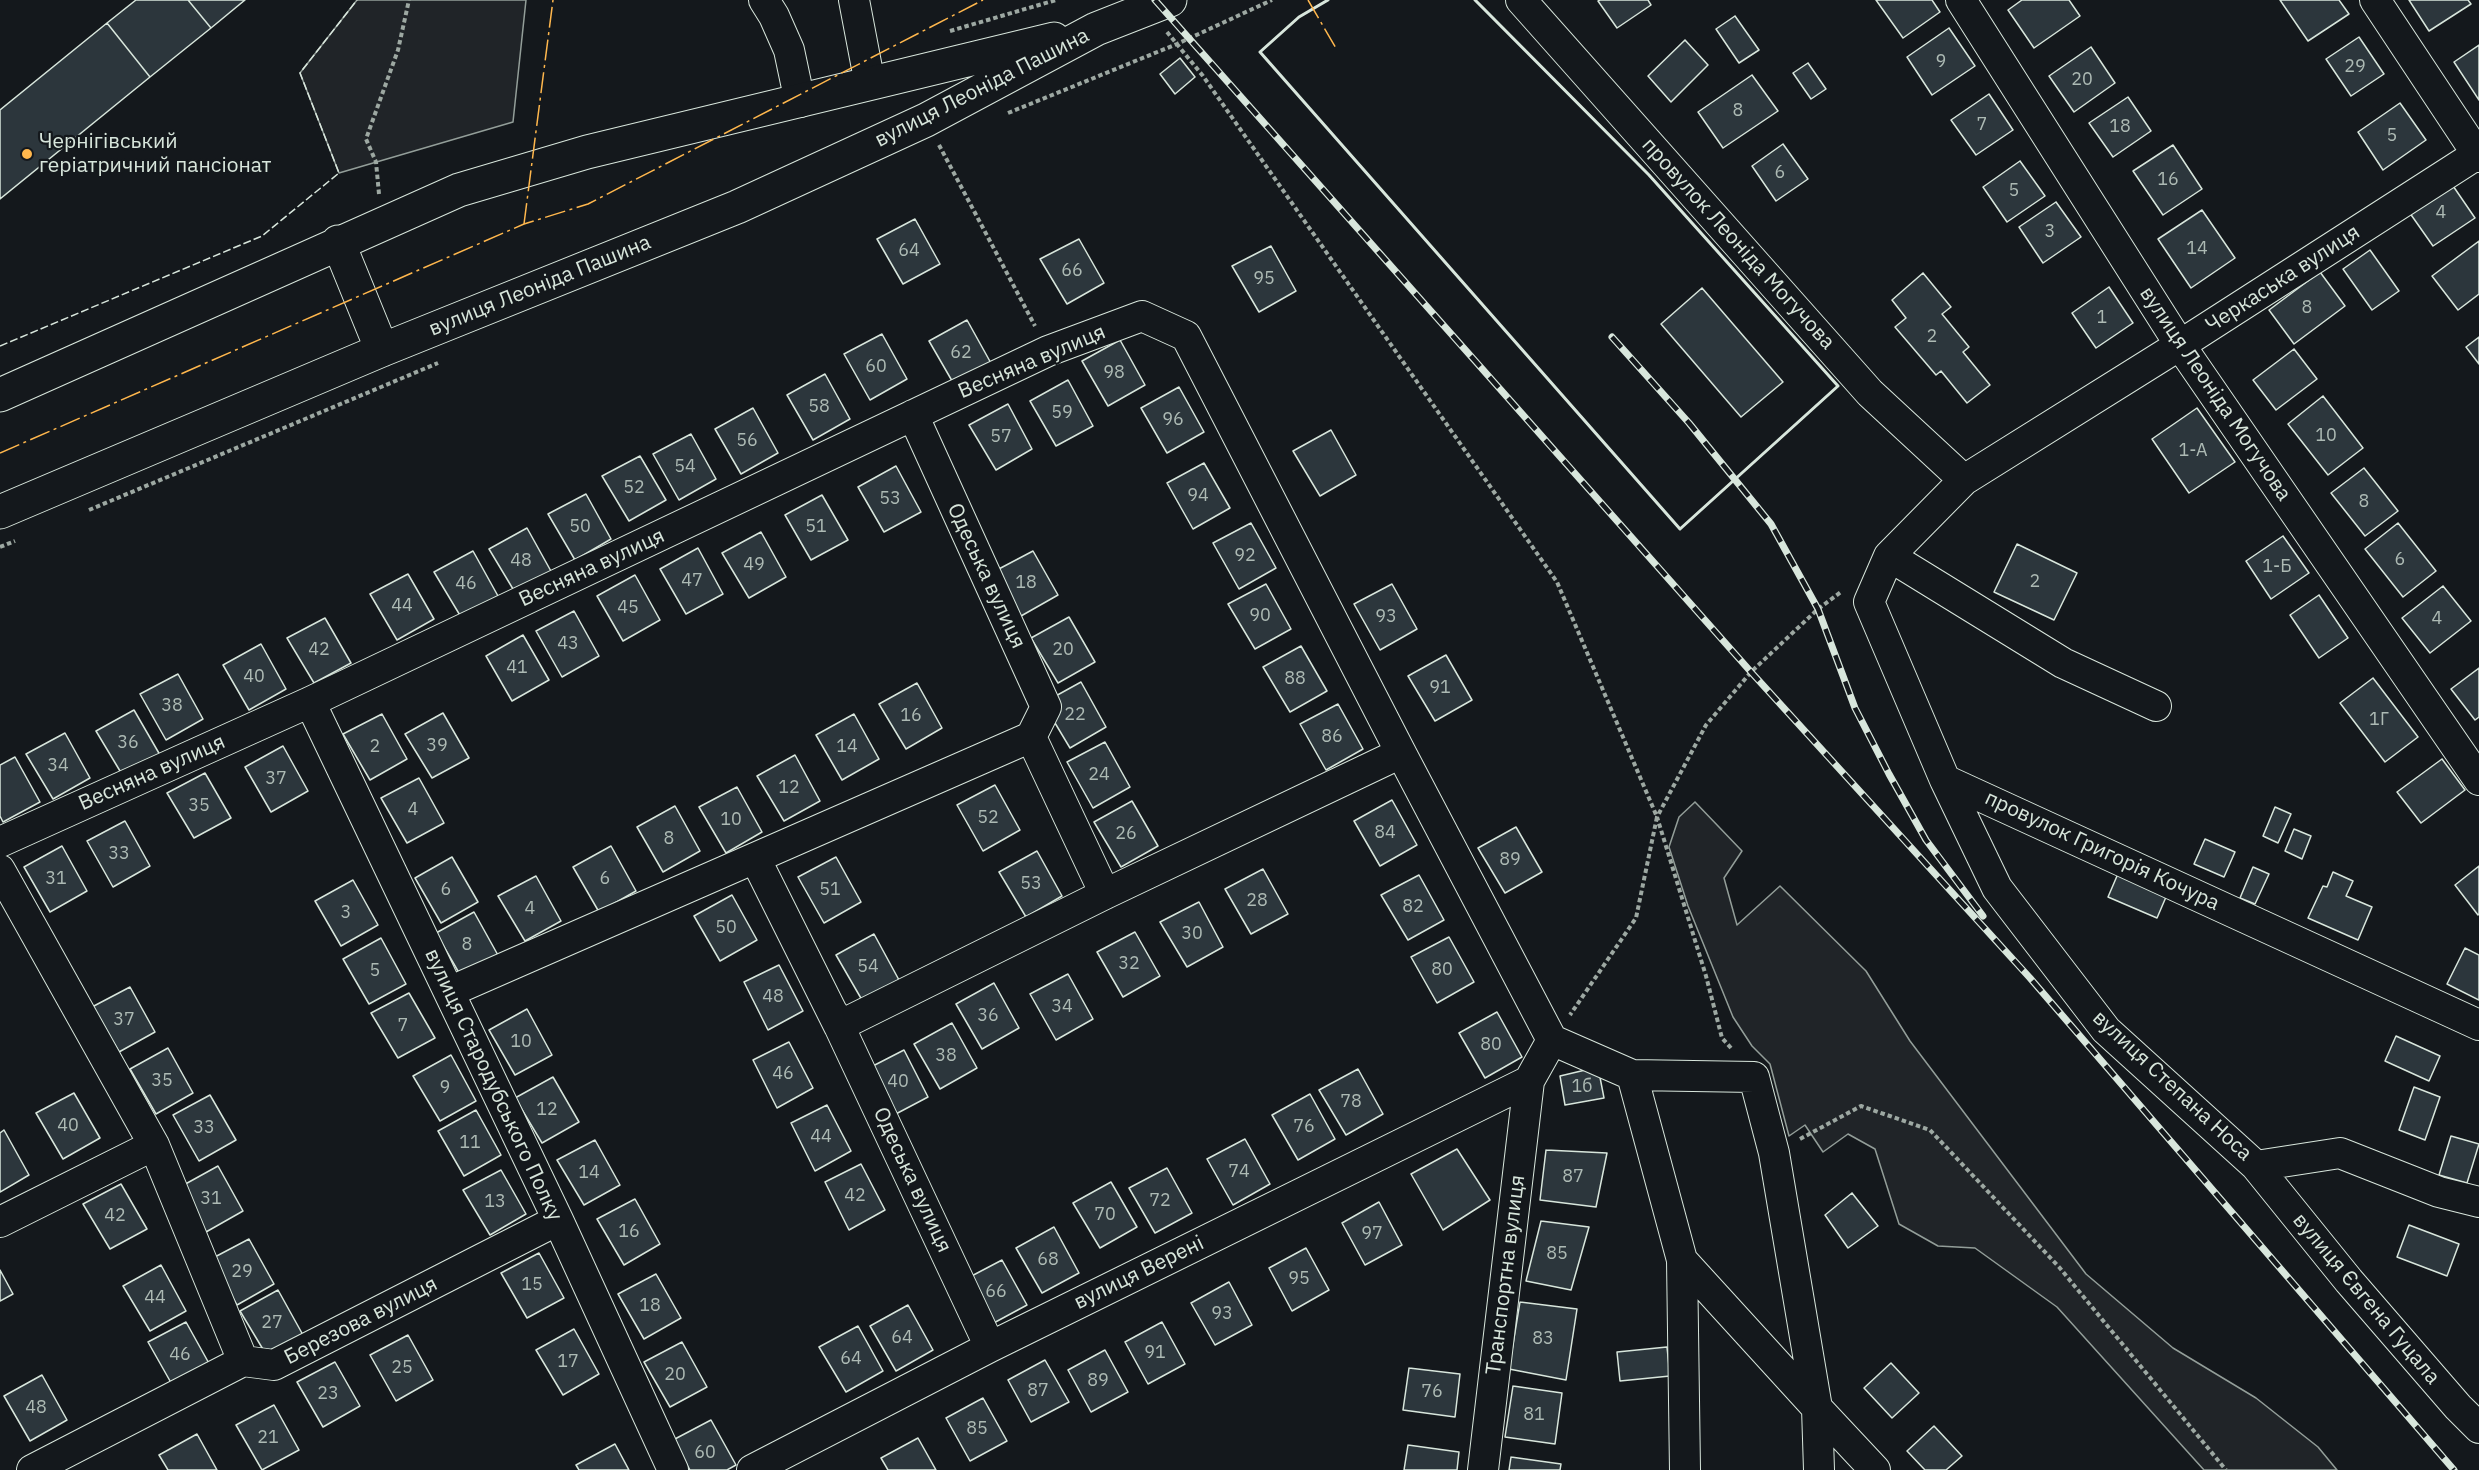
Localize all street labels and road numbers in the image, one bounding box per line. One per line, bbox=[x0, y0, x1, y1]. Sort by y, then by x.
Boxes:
street label: вулиця Леоніда Пашина bbox=[871, 23, 1093, 153]
street label: провулок Леоніда Могучова bbox=[1636, 133, 1840, 355]
street label: Черкаська вулиця bbox=[2201, 220, 2365, 338]
street label: вулиця Леоніда Пашина bbox=[425, 230, 655, 342]
street label: вулиця Леоніда Могучова bbox=[2134, 282, 2296, 506]
street label: Весняна вулиця bbox=[955, 320, 1109, 404]
street label: Одеська вулиця bbox=[941, 499, 1031, 653]
street label: Весняна вулиця bbox=[515, 523, 669, 613]
street label: Весняна вулиця bbox=[75, 729, 229, 817]
street label: провулок Григорія Кочура bbox=[1981, 785, 2223, 917]
street label: вулиця Стародубського Полку bbox=[419, 945, 567, 1225]
street label: вулиця Степана Носа bbox=[2087, 1005, 2257, 1167]
street label: Одеська вулиця bbox=[867, 1103, 957, 1257]
street label: Транспортна вулиця bbox=[1481, 1174, 1531, 1376]
street label: вулиця Євгена Гуцала bbox=[2287, 1208, 2445, 1390]
street label: вулиця Верені bbox=[1070, 1231, 1208, 1315]
street label: Березова вулиця bbox=[280, 1272, 442, 1370]

